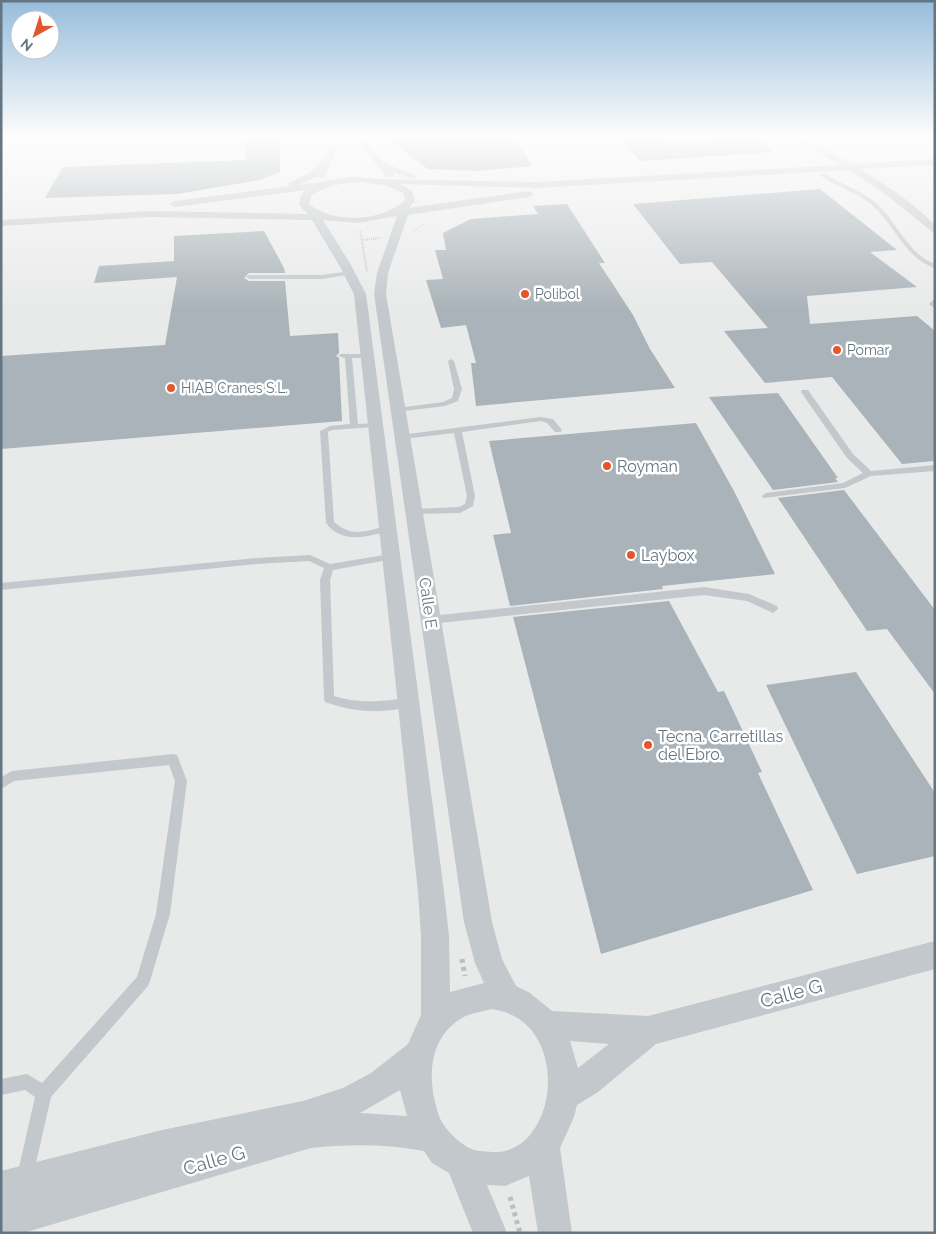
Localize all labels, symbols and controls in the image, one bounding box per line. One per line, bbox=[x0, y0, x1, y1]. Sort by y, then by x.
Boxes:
north arrow bbox=[10, 10, 60, 60]
text: N bbox=[18, 36, 36, 55]
place label: Polibol bbox=[535, 286, 580, 302]
marker: Polibol bbox=[519, 288, 531, 300]
place label: Pomar bbox=[847, 342, 889, 358]
marker: Pomar bbox=[831, 344, 843, 356]
place label: HIAB Cranes S.L. bbox=[181, 380, 288, 396]
marker: HIAB Cranes S.L. bbox=[165, 382, 177, 394]
place label: Royman bbox=[617, 457, 678, 476]
marker: Royman bbox=[601, 460, 613, 472]
place label: Laybox bbox=[641, 546, 695, 565]
marker: Laybox bbox=[625, 549, 637, 561]
street label: Calle E bbox=[415, 576, 441, 630]
place label: Tecna. Carretillas del Ebro. bbox=[658, 727, 784, 764]
marker: Tecna. Carretillas del Ebro. bbox=[642, 739, 654, 751]
street label: Calle G bbox=[758, 974, 824, 1012]
street label: Calle G bbox=[181, 1141, 247, 1179]

